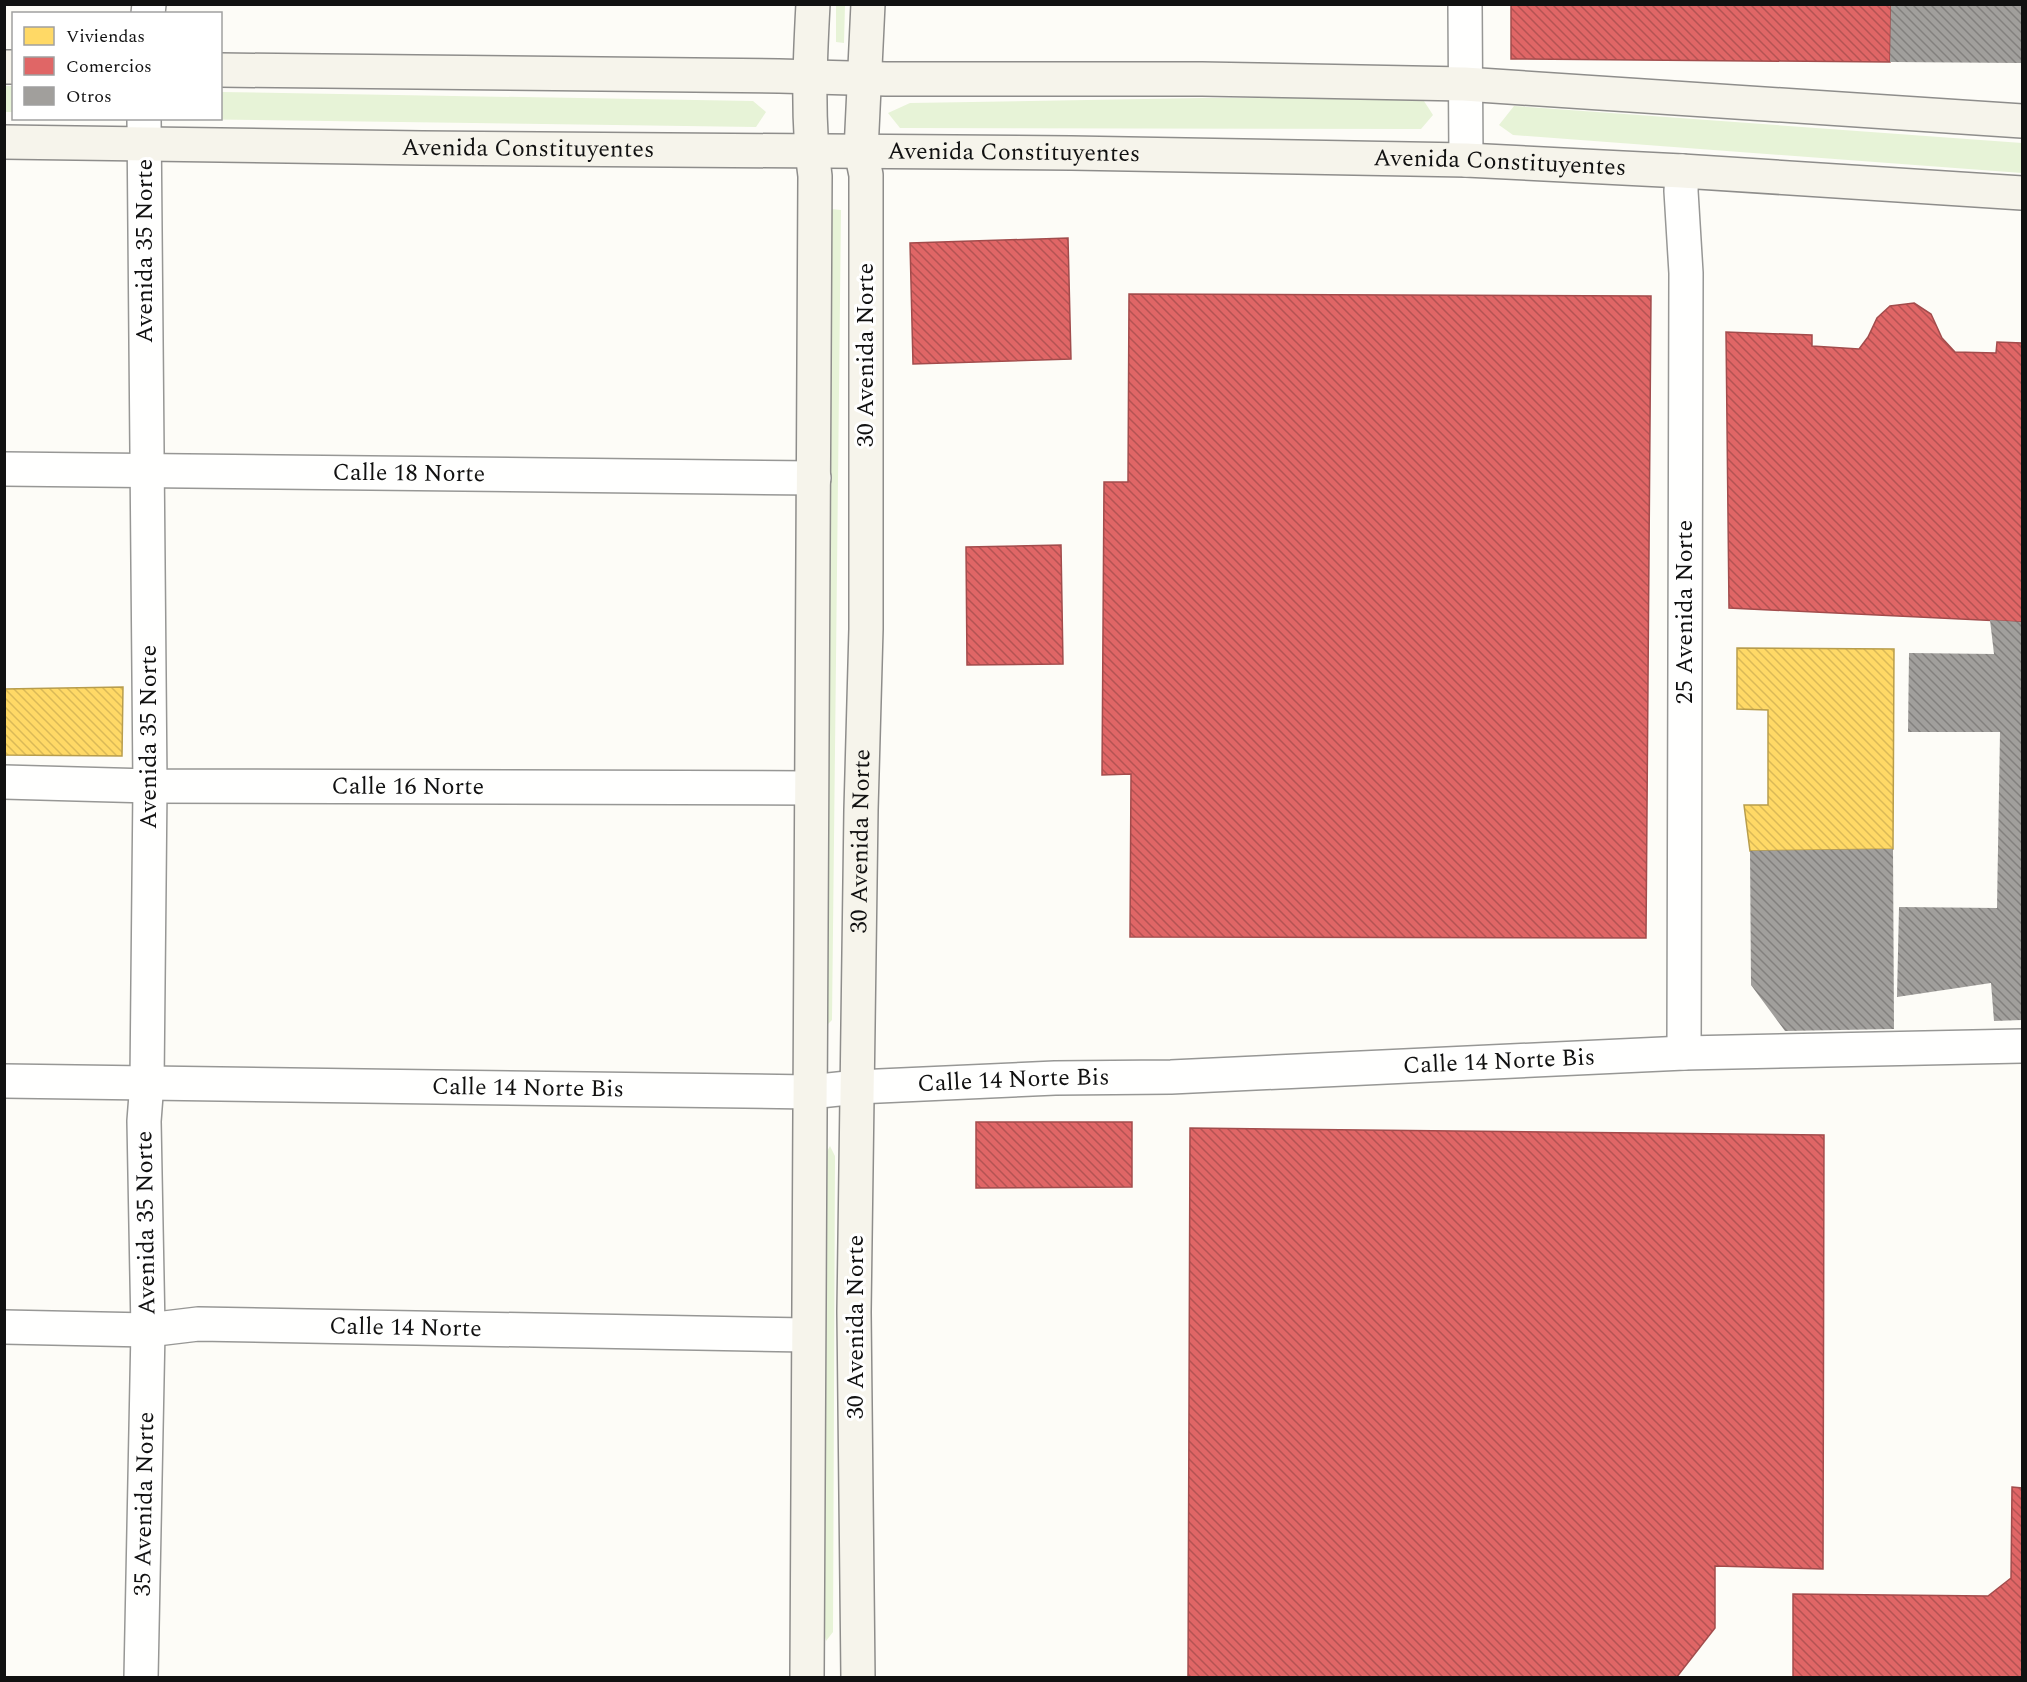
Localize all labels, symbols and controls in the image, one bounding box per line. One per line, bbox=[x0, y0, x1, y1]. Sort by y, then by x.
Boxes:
legend bbox=[12, 12, 222, 120]
text: Viviendas bbox=[66, 23, 145, 50]
text: Comercios bbox=[66, 53, 152, 80]
text: Otros bbox=[66, 83, 112, 110]
street label: Avenida Constituyentes bbox=[401, 130, 655, 168]
street label: Avenida Constituyentes bbox=[887, 134, 1141, 172]
street label: Avenida Constituyentes bbox=[1373, 140, 1627, 186]
street label: Avenida 35 Norte bbox=[127, 159, 163, 343]
street label: 30 Avenida Norte bbox=[848, 263, 884, 447]
street label: Calle 18 Norte bbox=[332, 455, 485, 492]
street label: 25 Avenida Norte bbox=[1667, 520, 1703, 704]
street label: Avenida 35 Norte bbox=[131, 645, 167, 829]
street label: 30 Avenida Norte bbox=[841, 748, 881, 934]
street label: Calle 16 Norte bbox=[332, 769, 484, 805]
street label: Calle 14 Norte Bis bbox=[1402, 1039, 1596, 1084]
street label: Calle 14 Norte Bis bbox=[917, 1060, 1110, 1102]
street label: Calle 14 Norte Bis bbox=[432, 1069, 624, 1107]
street label: Avenida 35 Norte bbox=[126, 1130, 166, 1316]
street label: 30 Avenida Norte bbox=[838, 1235, 874, 1419]
street label: Calle 14 Norte bbox=[329, 1308, 482, 1347]
street label: 35 Avenida Norte bbox=[125, 1411, 164, 1597]

